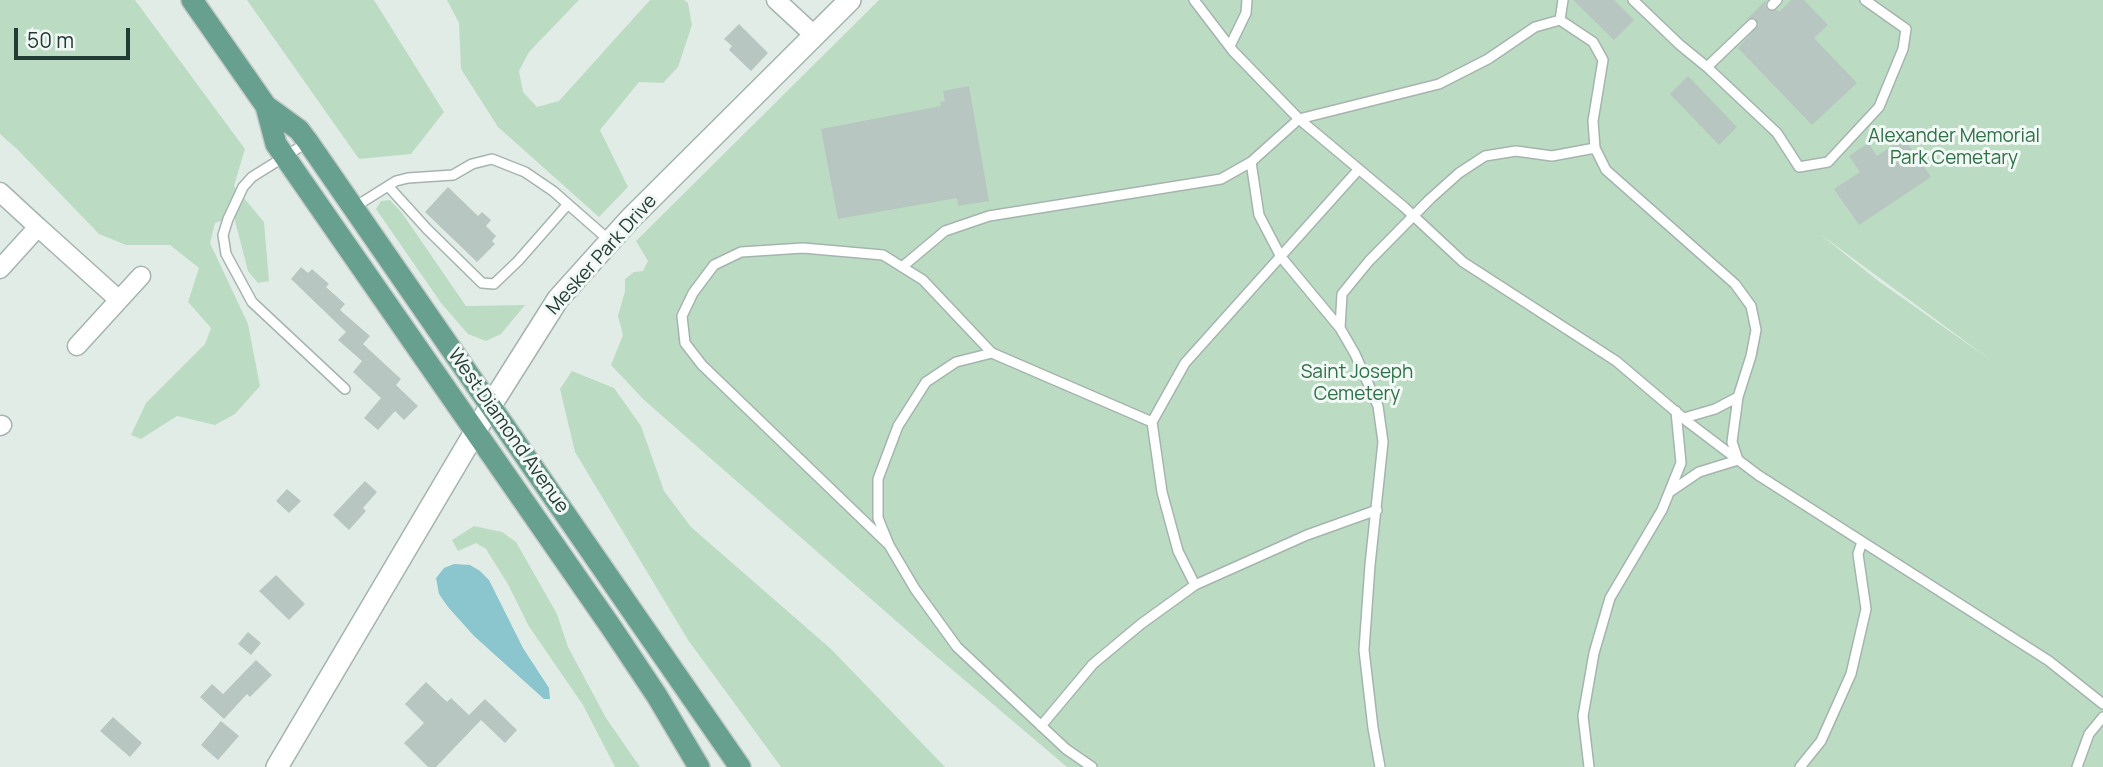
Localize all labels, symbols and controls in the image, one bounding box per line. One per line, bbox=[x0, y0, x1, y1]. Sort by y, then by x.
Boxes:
scale bar bbox=[18, 14, 133, 58]
text: 50 m bbox=[27, 26, 74, 54]
park label: Alexander Memorial Park Cemetary bbox=[1868, 126, 2040, 170]
street label: Mesker Park Drive bbox=[542, 190, 662, 320]
street label: West Diamond Avenue bbox=[443, 344, 573, 518]
park label: Saint Joseph Cemetery bbox=[1301, 362, 1413, 406]

